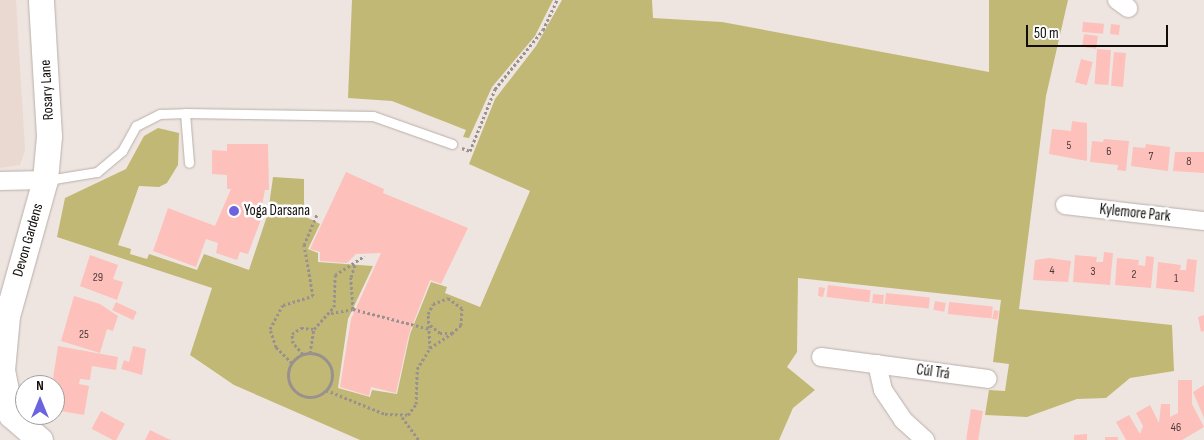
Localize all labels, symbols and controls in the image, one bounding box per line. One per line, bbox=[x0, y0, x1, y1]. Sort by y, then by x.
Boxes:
scale bar bbox=[1029, 15, 1172, 47]
text: 50 m bbox=[1034, 24, 1059, 43]
street label: Rosary Lane bbox=[36, 59, 58, 121]
house number: 5 bbox=[1067, 139, 1071, 153]
house number: 6 bbox=[1106, 145, 1112, 159]
house number: 7 bbox=[1149, 150, 1153, 164]
house number: 8 bbox=[1186, 155, 1192, 169]
street label: Kylemore Park bbox=[1099, 200, 1171, 226]
street label: Devon Gardens bbox=[9, 201, 47, 279]
place label: Yoga Darsana bbox=[244, 202, 310, 220]
marker: Yoga Darsana bbox=[228, 205, 240, 217]
house number: 4 bbox=[1049, 264, 1055, 278]
house number: 3 bbox=[1090, 265, 1096, 279]
house number: 2 bbox=[1132, 268, 1136, 282]
house number: 29 bbox=[93, 271, 103, 285]
house number: 1 bbox=[1174, 272, 1178, 286]
house number: 25 bbox=[79, 328, 89, 342]
street label: Cúl Trá bbox=[915, 361, 951, 383]
north arrow bbox=[15, 375, 65, 425]
text: N bbox=[36, 377, 44, 394]
house number: 46 bbox=[1171, 421, 1181, 435]

